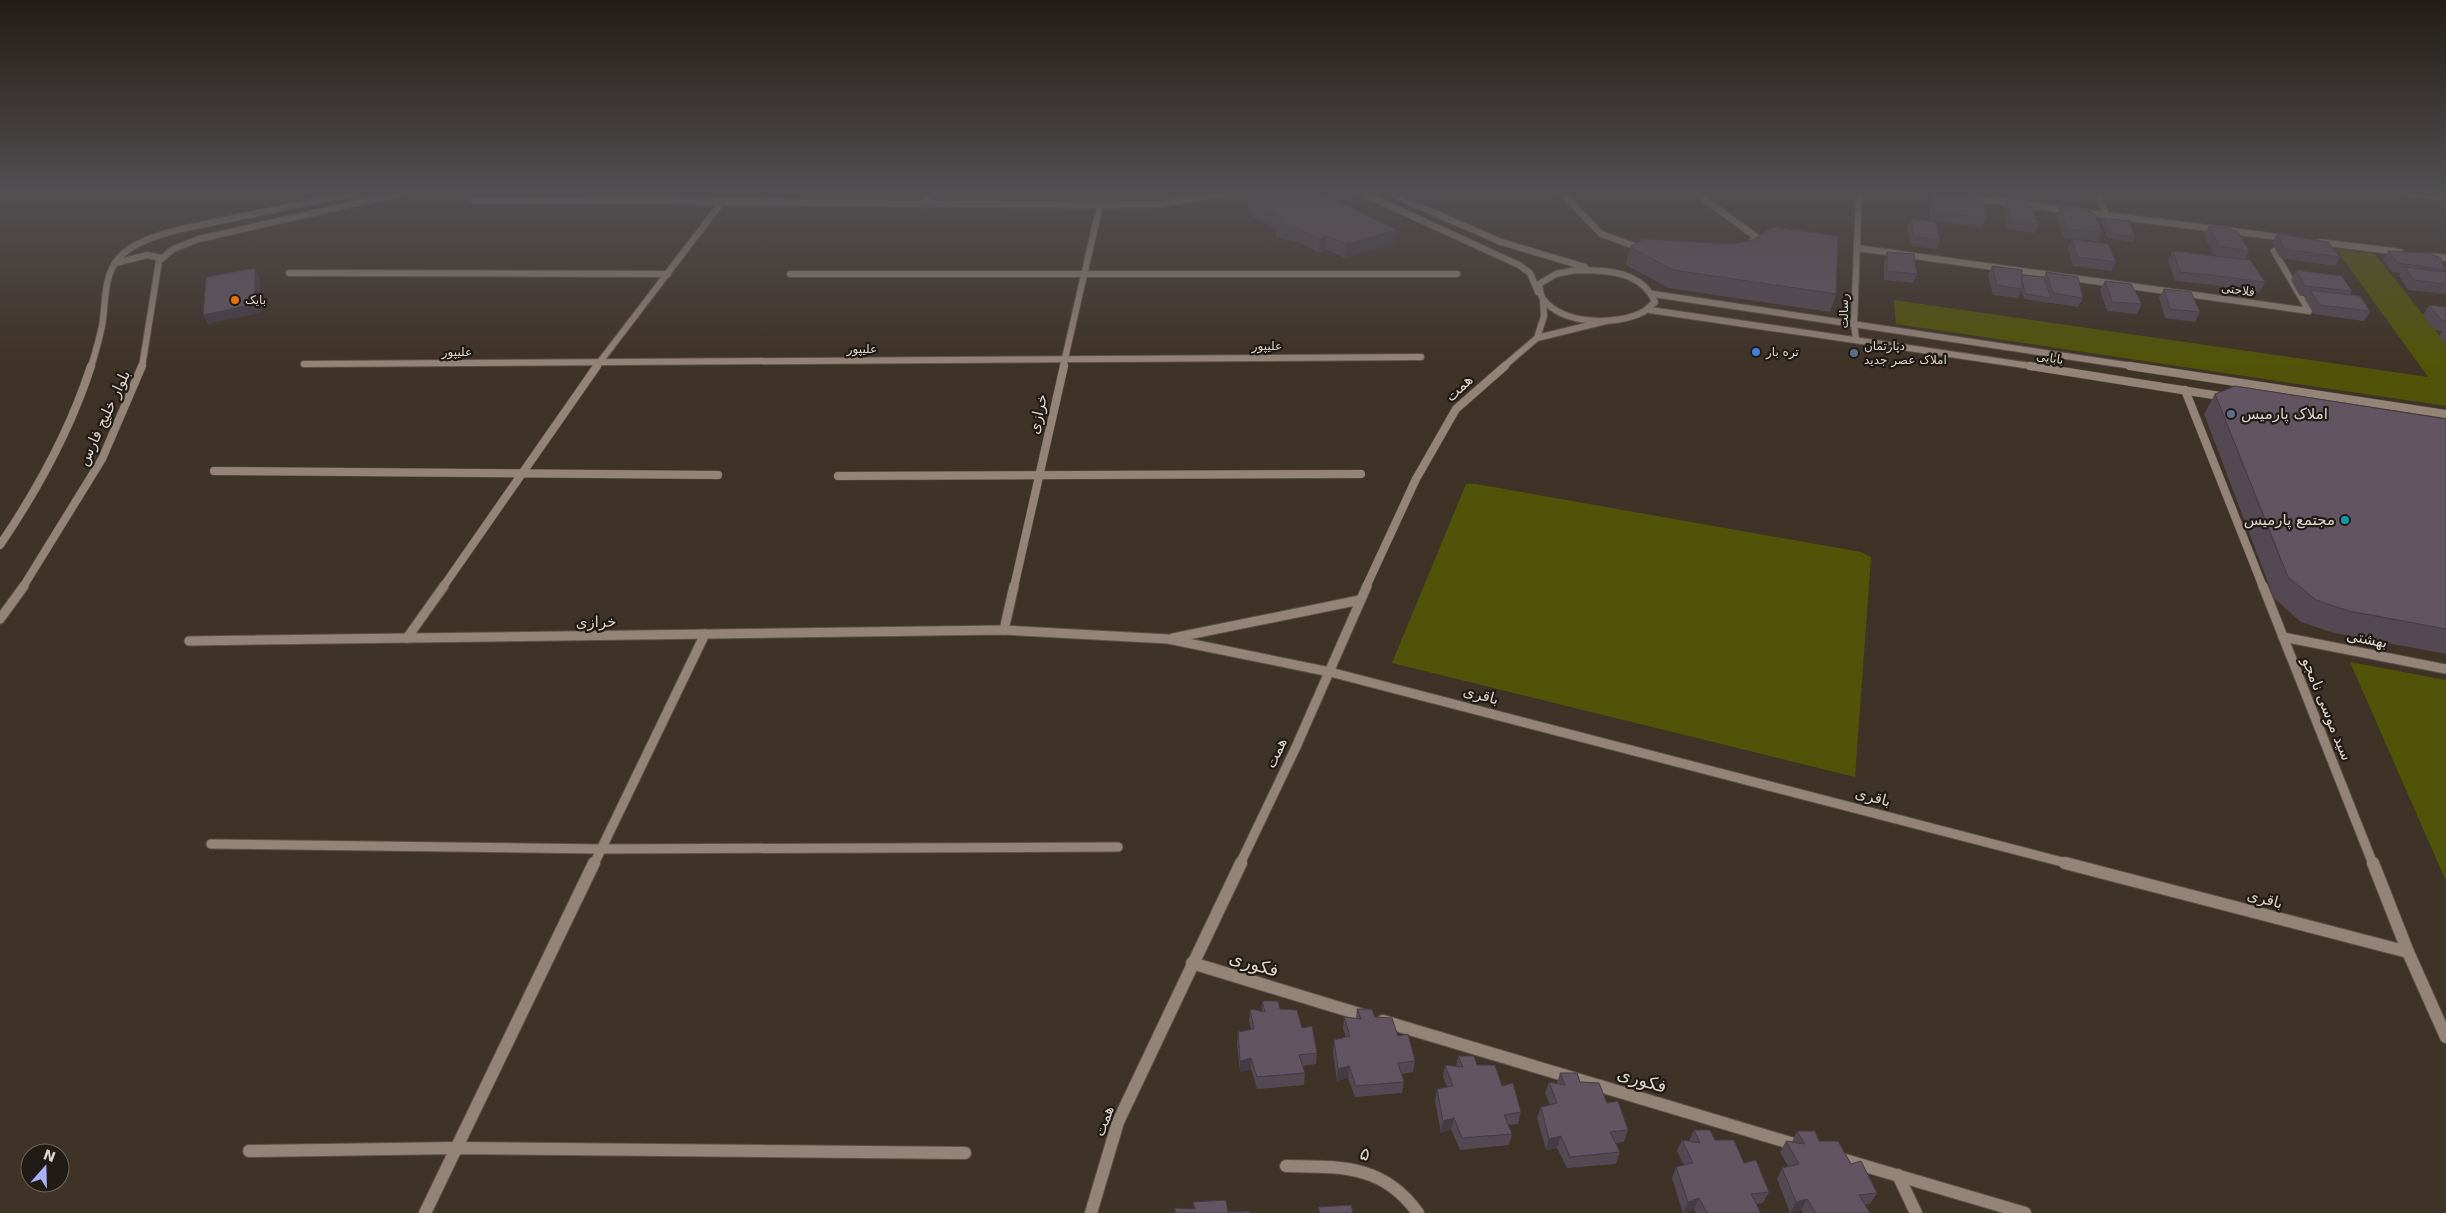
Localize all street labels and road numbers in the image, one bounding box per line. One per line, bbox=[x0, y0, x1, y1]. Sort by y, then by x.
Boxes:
street label: فلاحتی bbox=[2220, 281, 2256, 299]
street label: رسالت bbox=[1837, 293, 1852, 328]
street label: علیپور bbox=[1251, 339, 1282, 354]
street label: علیپور bbox=[846, 342, 877, 357]
street label: علیپور bbox=[441, 345, 472, 360]
street label: بابایی bbox=[2035, 349, 2065, 367]
street label: بلوار خلیج فارس bbox=[74, 367, 134, 469]
street label: همت bbox=[1441, 371, 1477, 405]
street label: خرازی bbox=[1025, 392, 1051, 436]
street label: خرازی bbox=[575, 613, 617, 631]
street label: بهشتی bbox=[2345, 626, 2389, 652]
street label: سید موسی نامجو bbox=[2298, 654, 2356, 763]
street label: باقری bbox=[1461, 682, 1501, 708]
street label: همت bbox=[1261, 735, 1291, 771]
street label: باقری bbox=[1853, 784, 1893, 810]
street label: باقری bbox=[2245, 886, 2285, 912]
street label: فکوری bbox=[1227, 946, 1281, 982]
street label: فکوری bbox=[1615, 1062, 1669, 1098]
street label: همت bbox=[1090, 1103, 1118, 1139]
street label: ۵ bbox=[1358, 1142, 1373, 1165]

